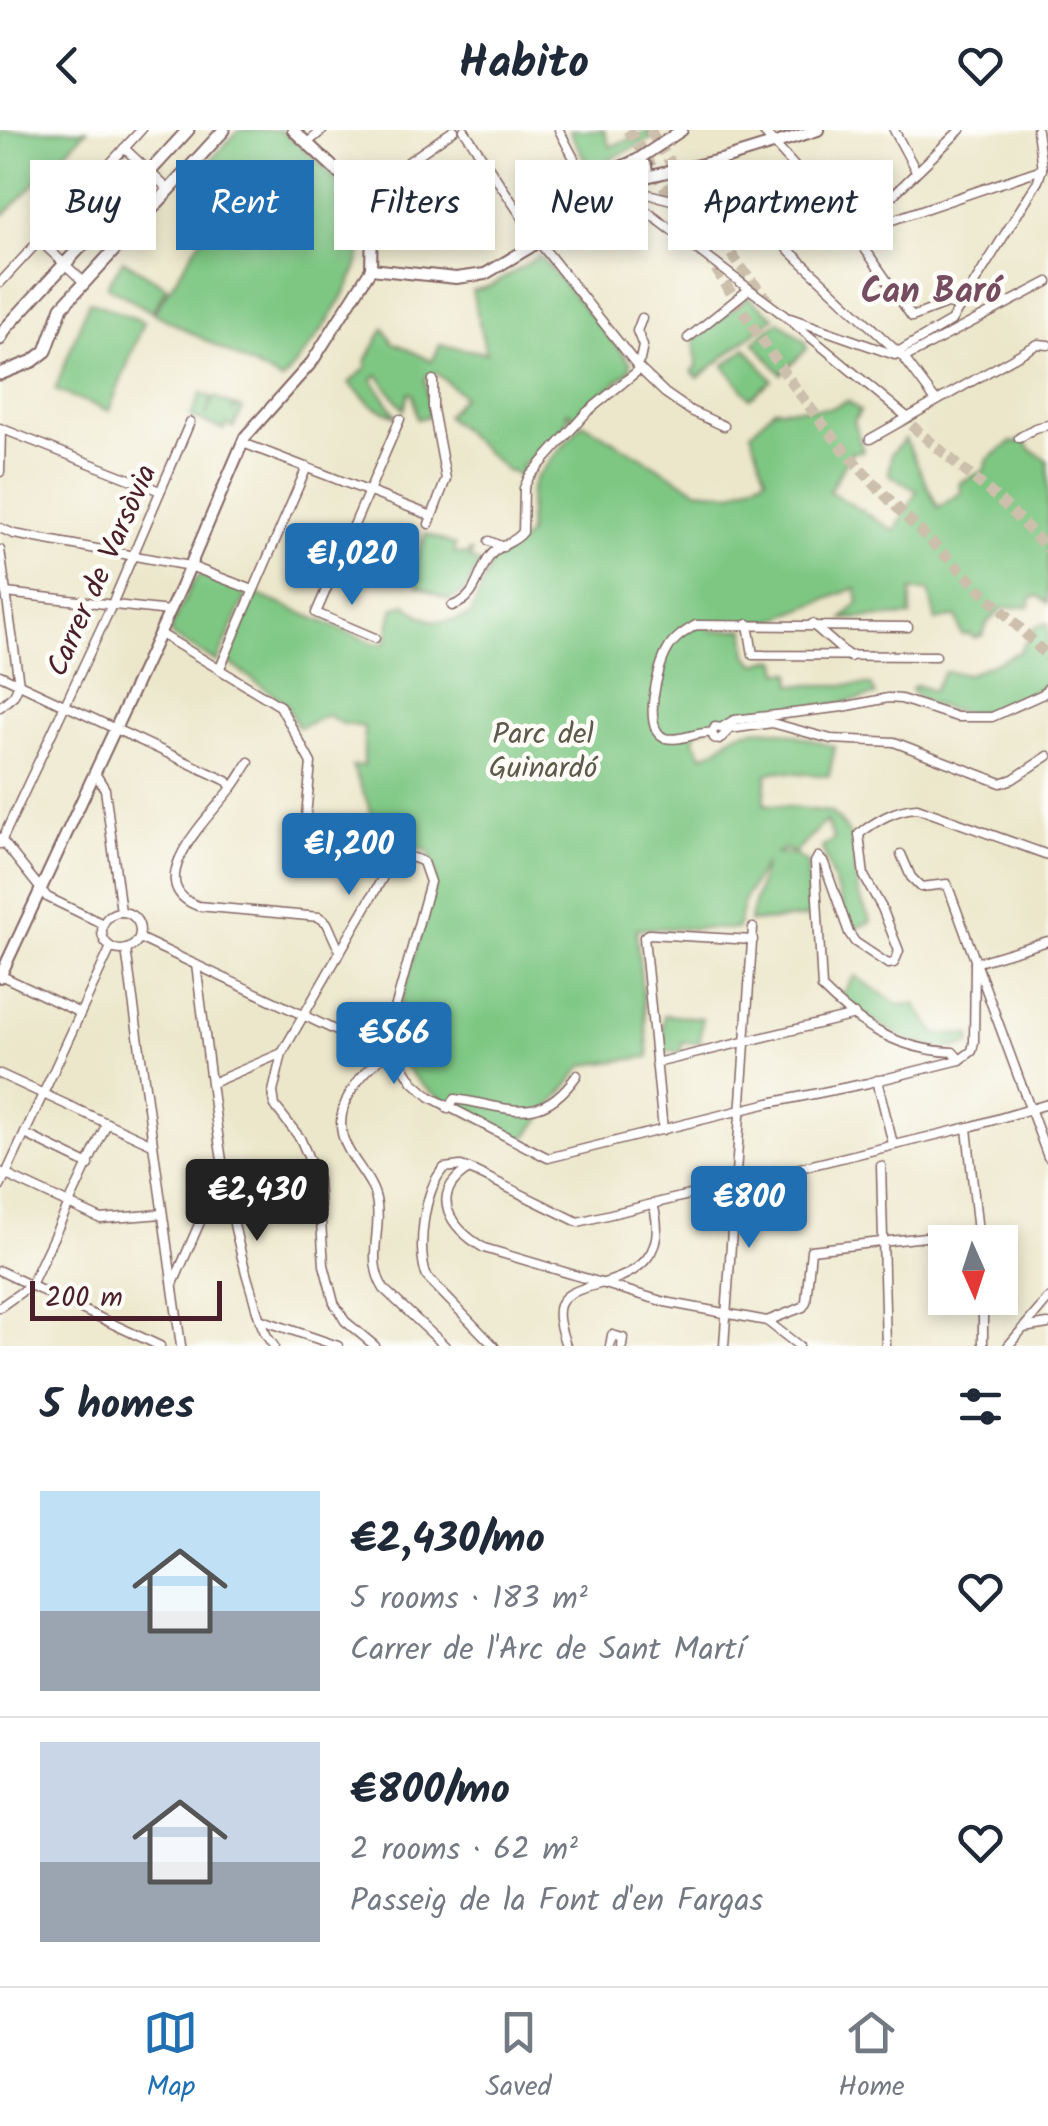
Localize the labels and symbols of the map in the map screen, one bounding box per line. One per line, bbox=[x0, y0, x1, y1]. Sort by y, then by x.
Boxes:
district label: Can Baró bbox=[861, 265, 1004, 321]
street label: Carrer de Varsòvia bbox=[35, 457, 171, 685]
pin: €1,020 bbox=[271, 523, 433, 608]
park label: Parc del Guinardó bbox=[489, 711, 599, 793]
pin: €1,200 bbox=[268, 813, 430, 898]
pin: €566 bbox=[335, 1002, 453, 1087]
pin: €2,430 bbox=[176, 1159, 338, 1244]
pin: €800 bbox=[690, 1166, 808, 1251]
north arrow bbox=[928, 1225, 1018, 1315]
scale bar bbox=[30, 1276, 222, 1320]

